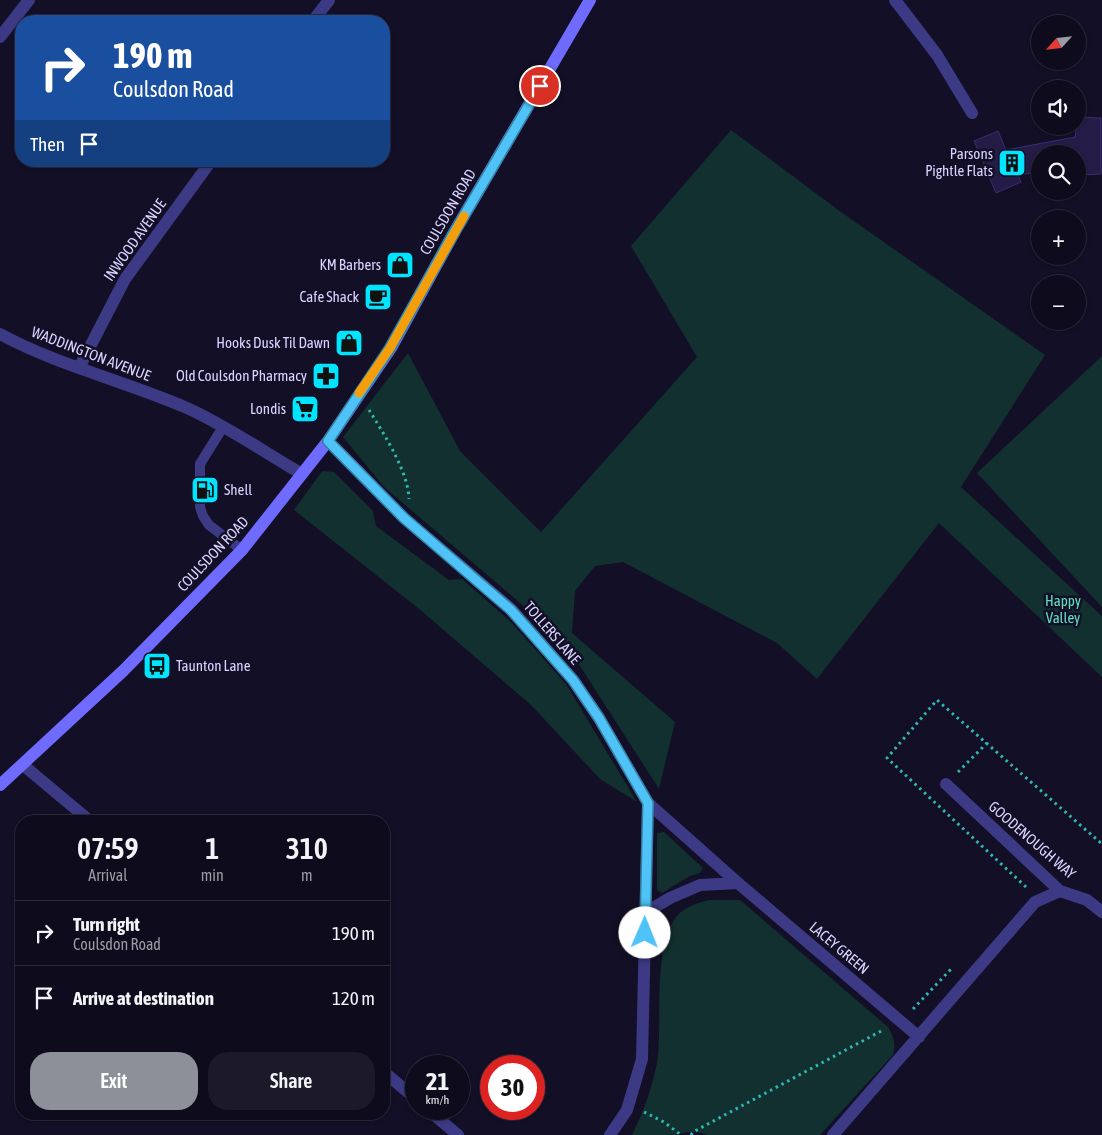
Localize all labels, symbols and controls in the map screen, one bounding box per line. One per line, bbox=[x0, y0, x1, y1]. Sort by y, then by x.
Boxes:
north arrow bbox=[1031, 15, 1086, 70]
map controls bbox=[1031, 15, 1086, 330]
icon: right bbox=[30, 35, 95, 100]
text: 190 m bbox=[113, 35, 192, 75]
pin bbox=[519, 65, 561, 107]
icon: arrive bbox=[526, 72, 554, 100]
text: Coulsdon Road bbox=[113, 76, 234, 102]
button: sound bbox=[1031, 80, 1086, 135]
icon: arrive bbox=[75, 130, 103, 158]
text: Then bbox=[30, 133, 65, 155]
place label: Parsons Pightle Flats bbox=[925, 145, 993, 179]
button: search bbox=[1031, 145, 1086, 200]
building icon: Parsons Pightle Flats bbox=[997, 148, 1027, 178]
street label: COULSDON ROAD bbox=[416, 166, 479, 258]
street label: INWOOD AVENUE bbox=[100, 195, 170, 284]
button: + bbox=[1031, 210, 1086, 265]
shop icon: KM Barbers bbox=[385, 250, 415, 280]
place label: KM Barbers bbox=[319, 256, 381, 273]
button: − bbox=[1031, 275, 1086, 330]
cafe icon: Cafe Shack bbox=[363, 282, 393, 312]
place label: Cafe Shack bbox=[300, 288, 359, 305]
street label: WADDINGTON AVENUE bbox=[29, 323, 154, 384]
shop icon: Hooks Dusk Til Dawn bbox=[334, 328, 364, 358]
place label: Hooks Dusk Til Dawn bbox=[216, 334, 330, 351]
pharmacy icon: Old Coulsdon Pharmacy bbox=[311, 361, 341, 391]
place label: Old Coulsdon Pharmacy bbox=[176, 367, 307, 384]
supermarket icon: Londis bbox=[290, 394, 320, 424]
place label: Londis bbox=[250, 400, 286, 417]
fuel station icon: Shell bbox=[190, 475, 220, 505]
place label: Shell bbox=[224, 481, 252, 498]
street label: COULSDON ROAD bbox=[174, 513, 252, 595]
park label: Happy Valley bbox=[1045, 592, 1081, 626]
street label: TOLLERS LANE bbox=[521, 598, 585, 668]
bus stop icon: Taunton Lane bbox=[142, 651, 172, 681]
place label: Taunton Lane bbox=[176, 657, 251, 674]
street label: GOODENOUGH WAY bbox=[986, 797, 1079, 882]
text: 07:59 bbox=[77, 831, 139, 865]
text: 1 bbox=[205, 831, 219, 865]
text: 310 bbox=[286, 831, 328, 865]
text: Arrival bbox=[88, 866, 127, 884]
text: min bbox=[201, 866, 224, 884]
text: m bbox=[301, 866, 313, 884]
position arrow bbox=[618, 906, 670, 958]
text: Turn right bbox=[73, 913, 140, 935]
street label: LACEY GREEN bbox=[806, 918, 872, 977]
icon: right bbox=[30, 919, 58, 947]
text: 190 m bbox=[332, 922, 375, 944]
text: Coulsdon Road bbox=[73, 935, 161, 953]
icon: arrive bbox=[30, 984, 58, 1012]
text: Arrive at destination bbox=[73, 987, 214, 1009]
text: 120 m bbox=[332, 987, 375, 1009]
button: Exit bbox=[30, 1052, 198, 1110]
button: Share bbox=[208, 1052, 375, 1110]
speed limit sign: 30 bbox=[480, 1055, 545, 1120]
text: 21 bbox=[426, 1067, 449, 1095]
text: km/h bbox=[426, 1093, 449, 1107]

